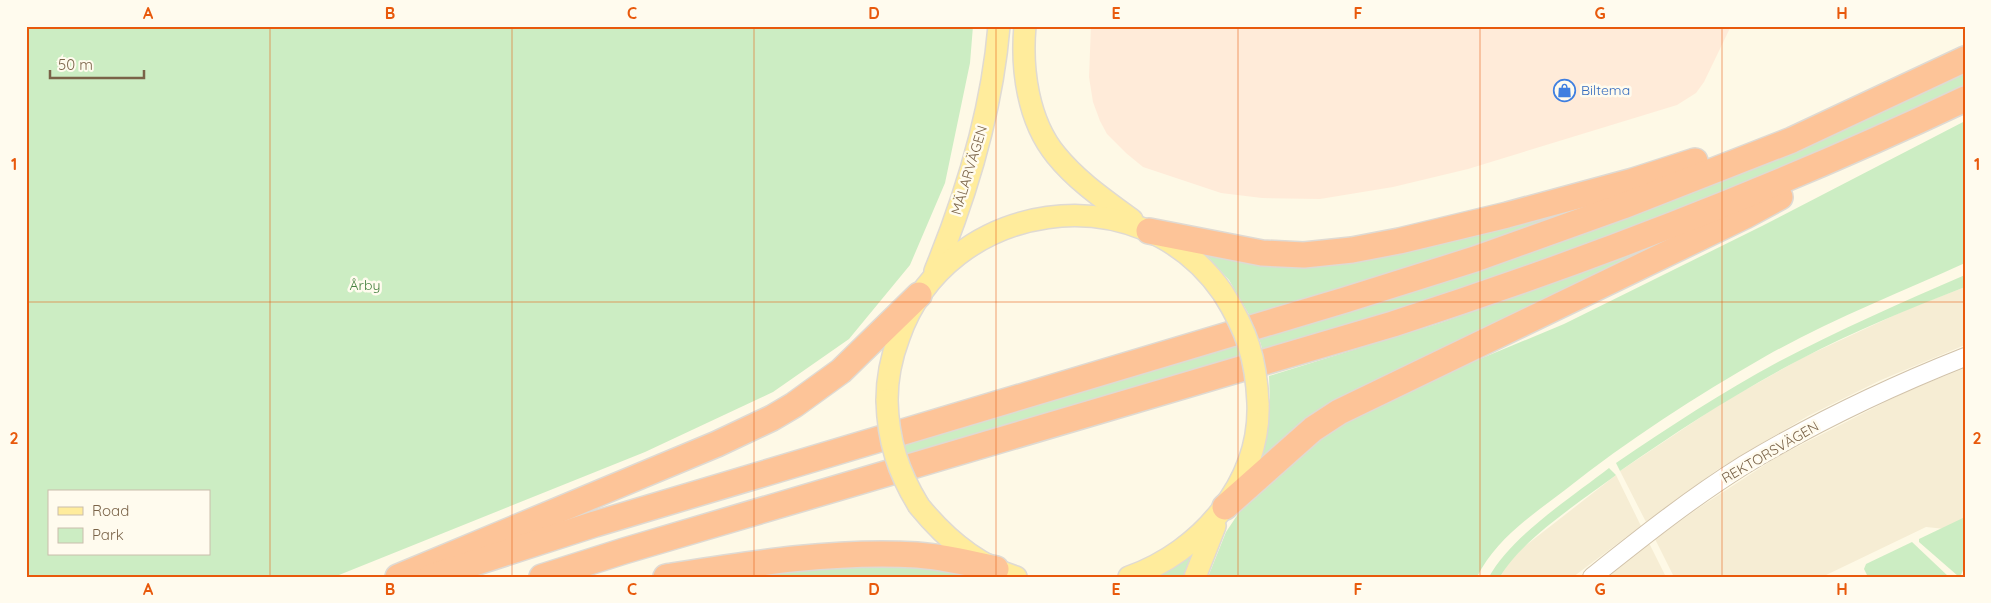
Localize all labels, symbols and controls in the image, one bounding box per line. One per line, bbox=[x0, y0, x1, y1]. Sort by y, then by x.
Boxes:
text: A bbox=[143, 3, 154, 23]
text: B bbox=[385, 3, 395, 23]
text: C bbox=[627, 3, 637, 23]
text: D bbox=[868, 3, 880, 23]
text: E bbox=[1111, 3, 1121, 23]
text: F bbox=[1354, 3, 1363, 23]
text: G bbox=[1594, 3, 1606, 23]
text: H bbox=[1836, 3, 1848, 23]
scale bar bbox=[50, 48, 144, 80]
text: 50 m bbox=[58, 55, 93, 74]
shop icon: Biltema bbox=[1553, 78, 1577, 102]
place label: Biltema bbox=[1581, 81, 1630, 99]
street label: MÄLARVÄGEN bbox=[947, 123, 991, 217]
text: 1 bbox=[11, 154, 17, 174]
text: 1 bbox=[1974, 154, 1980, 174]
park label: Årby bbox=[350, 276, 380, 294]
street label: REKTORSVÄGEN bbox=[1718, 417, 1822, 487]
text: 2 bbox=[9, 428, 19, 448]
text: 2 bbox=[1972, 428, 1982, 448]
legend bbox=[48, 490, 210, 556]
text: Road bbox=[92, 501, 129, 520]
text: Park bbox=[92, 525, 124, 544]
text: A bbox=[143, 579, 154, 599]
text: B bbox=[385, 579, 395, 599]
text: C bbox=[627, 579, 637, 599]
text: D bbox=[868, 579, 880, 599]
text: E bbox=[1111, 579, 1121, 599]
text: F bbox=[1354, 579, 1363, 599]
text: G bbox=[1594, 579, 1606, 599]
text: H bbox=[1836, 579, 1848, 599]

